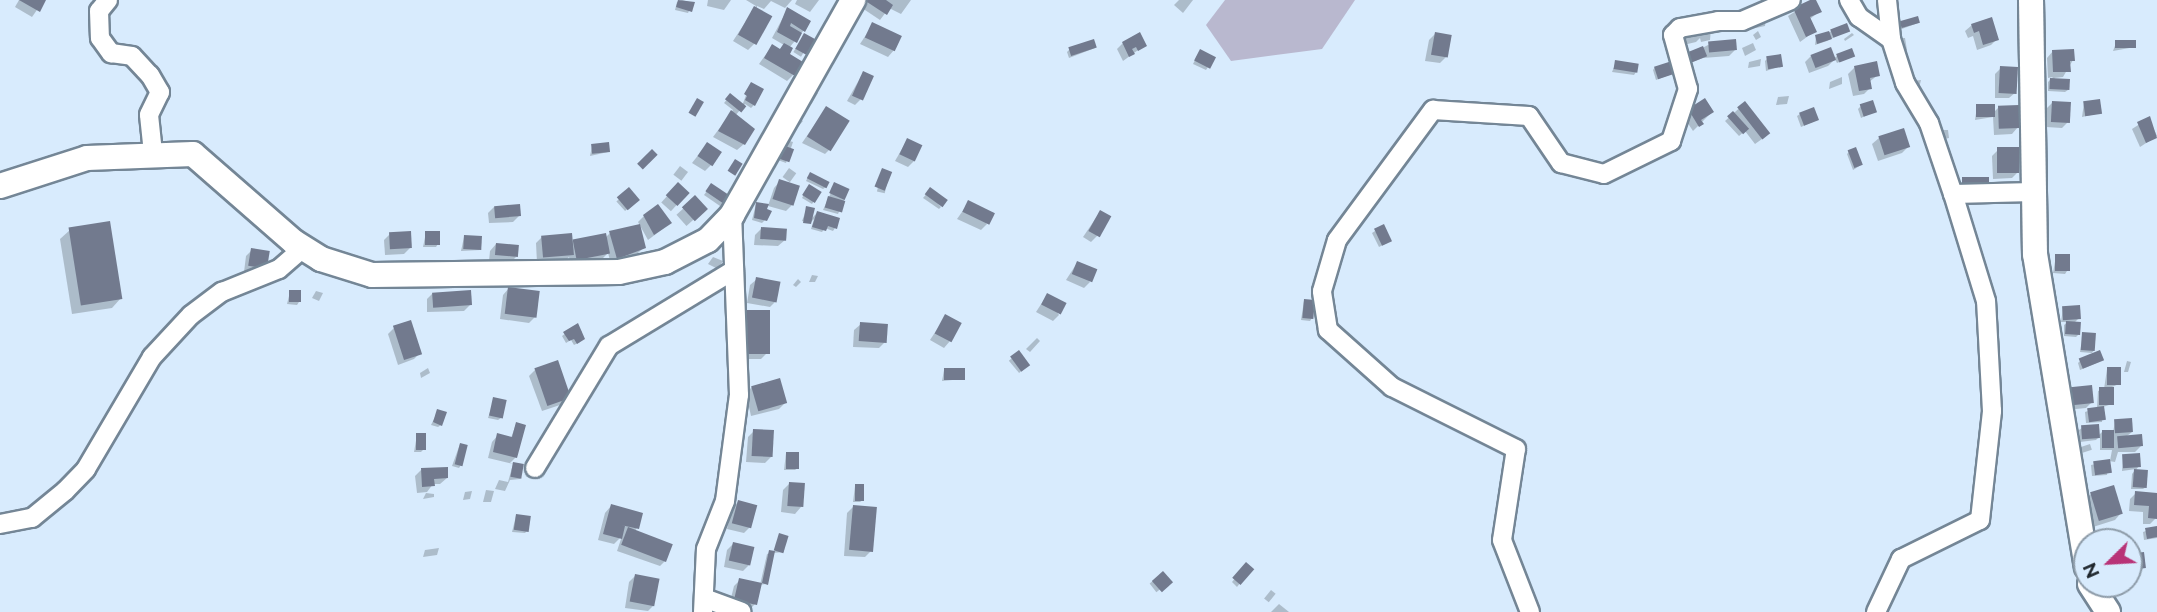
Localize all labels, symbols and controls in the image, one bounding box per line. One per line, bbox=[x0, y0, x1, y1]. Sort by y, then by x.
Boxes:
north arrow bbox=[2073, 528, 2143, 598]
text: N bbox=[2078, 560, 2104, 582]

